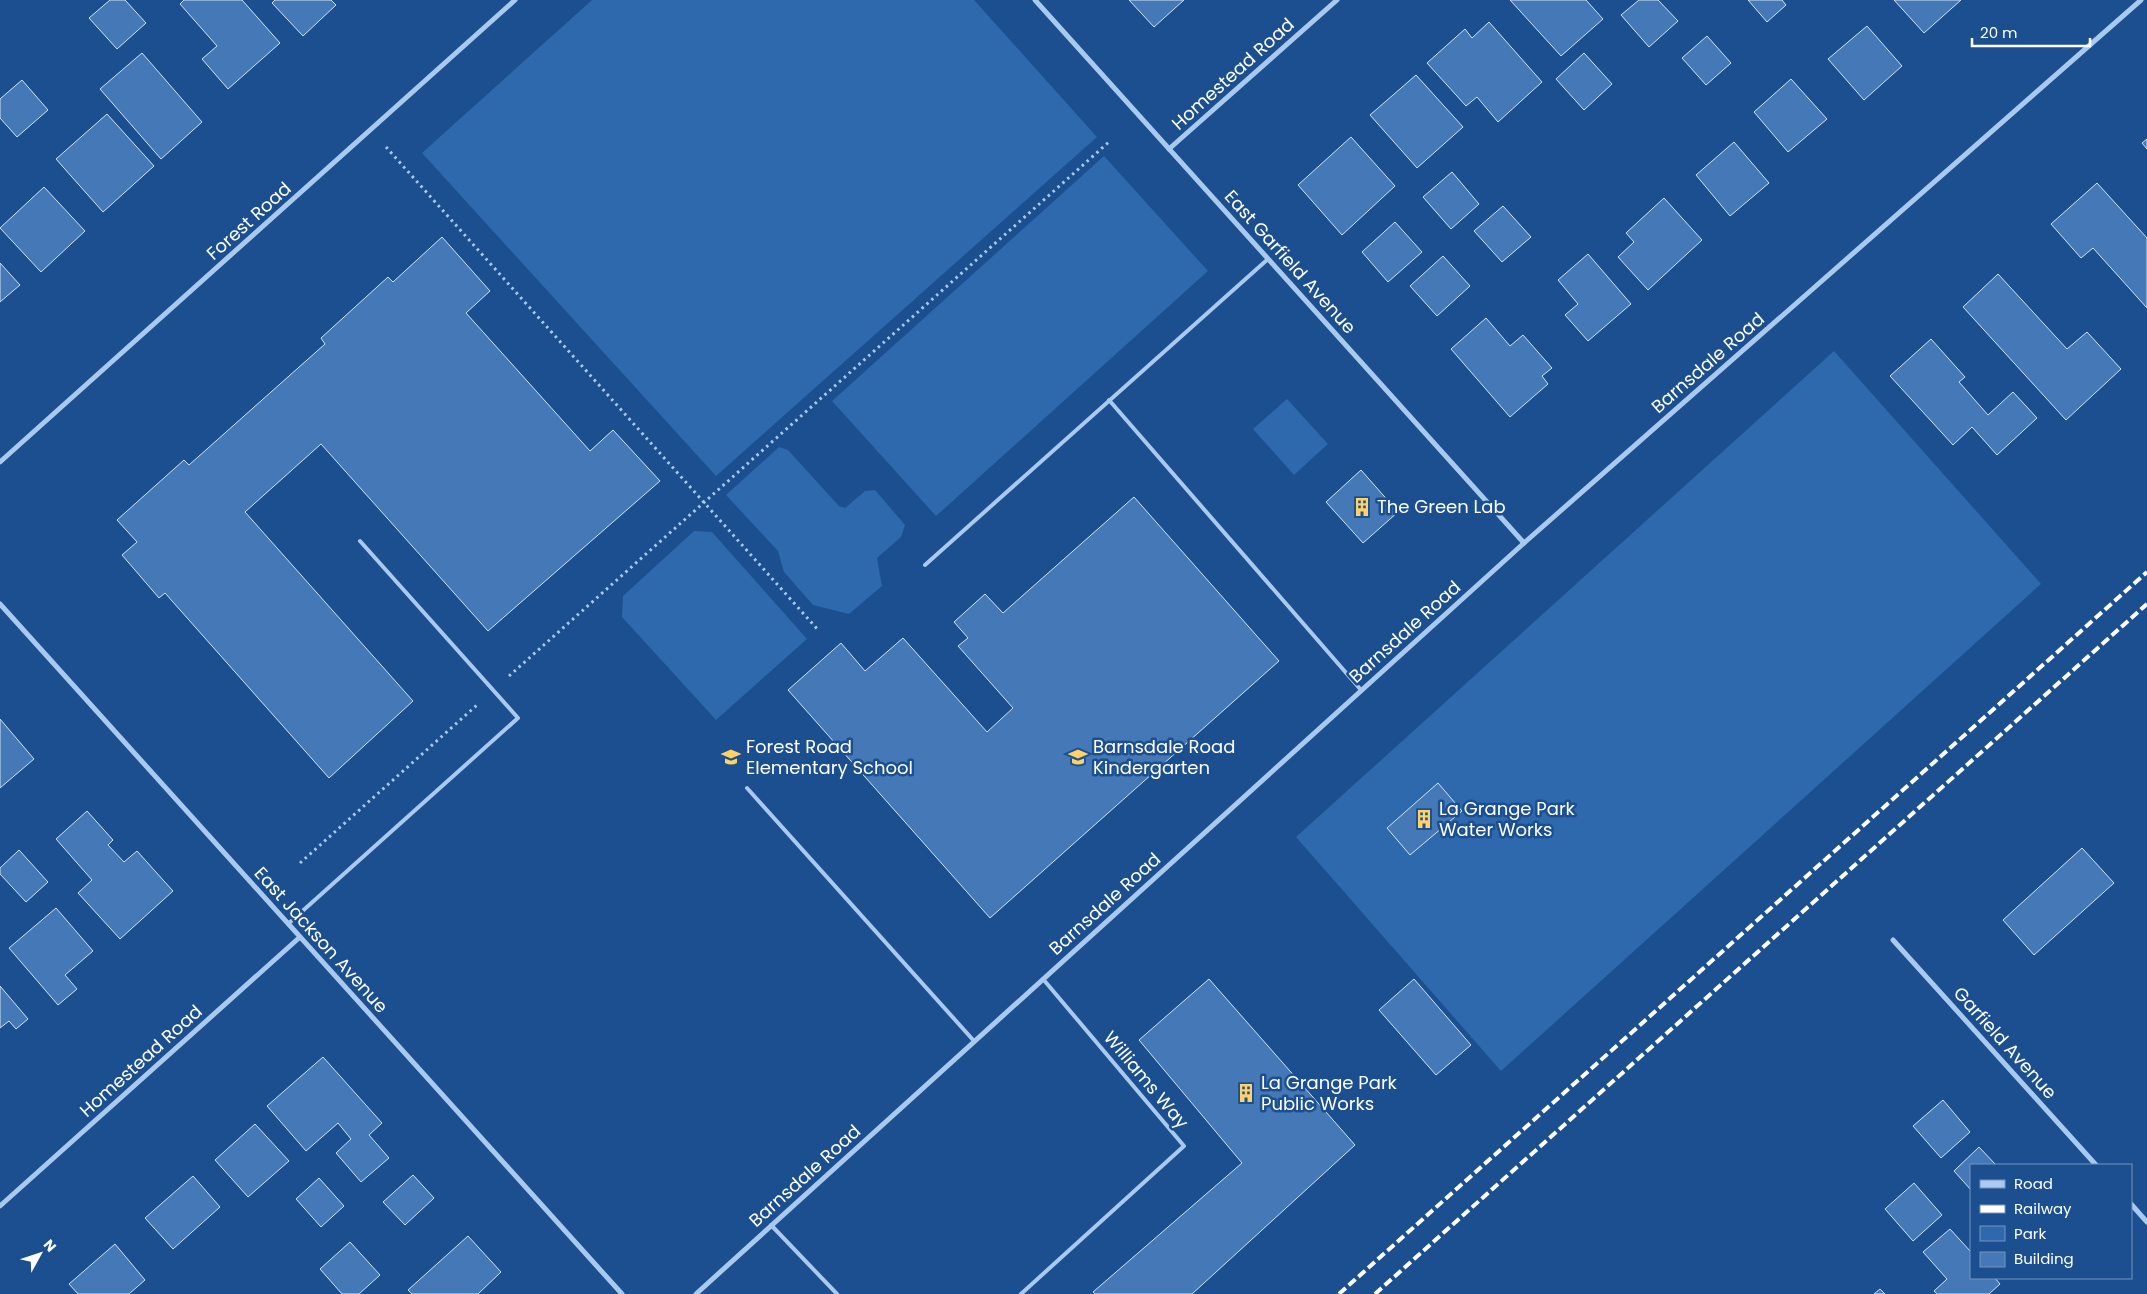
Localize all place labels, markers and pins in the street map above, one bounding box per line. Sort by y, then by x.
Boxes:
place label: The Green Lab [1377,494,1506,519]
building icon: The Green Lab [1351,496,1373,518]
place label: Forest Road Elementary School [746,734,913,780]
place label: Barnsdale Road Kindergarten [1093,734,1235,780]
school or university icon: Forest Road Elementary School [720,746,742,768]
school or university icon: Barnsdale Road Kindergarten [1067,746,1089,768]
place label: La Grange Park Water Works [1439,796,1576,842]
building icon: La Grange Park Water Works [1413,808,1435,830]
place label: La Grange Park Public Works [1261,1070,1398,1116]
building icon: La Grange Park Public Works [1235,1082,1257,1104]

